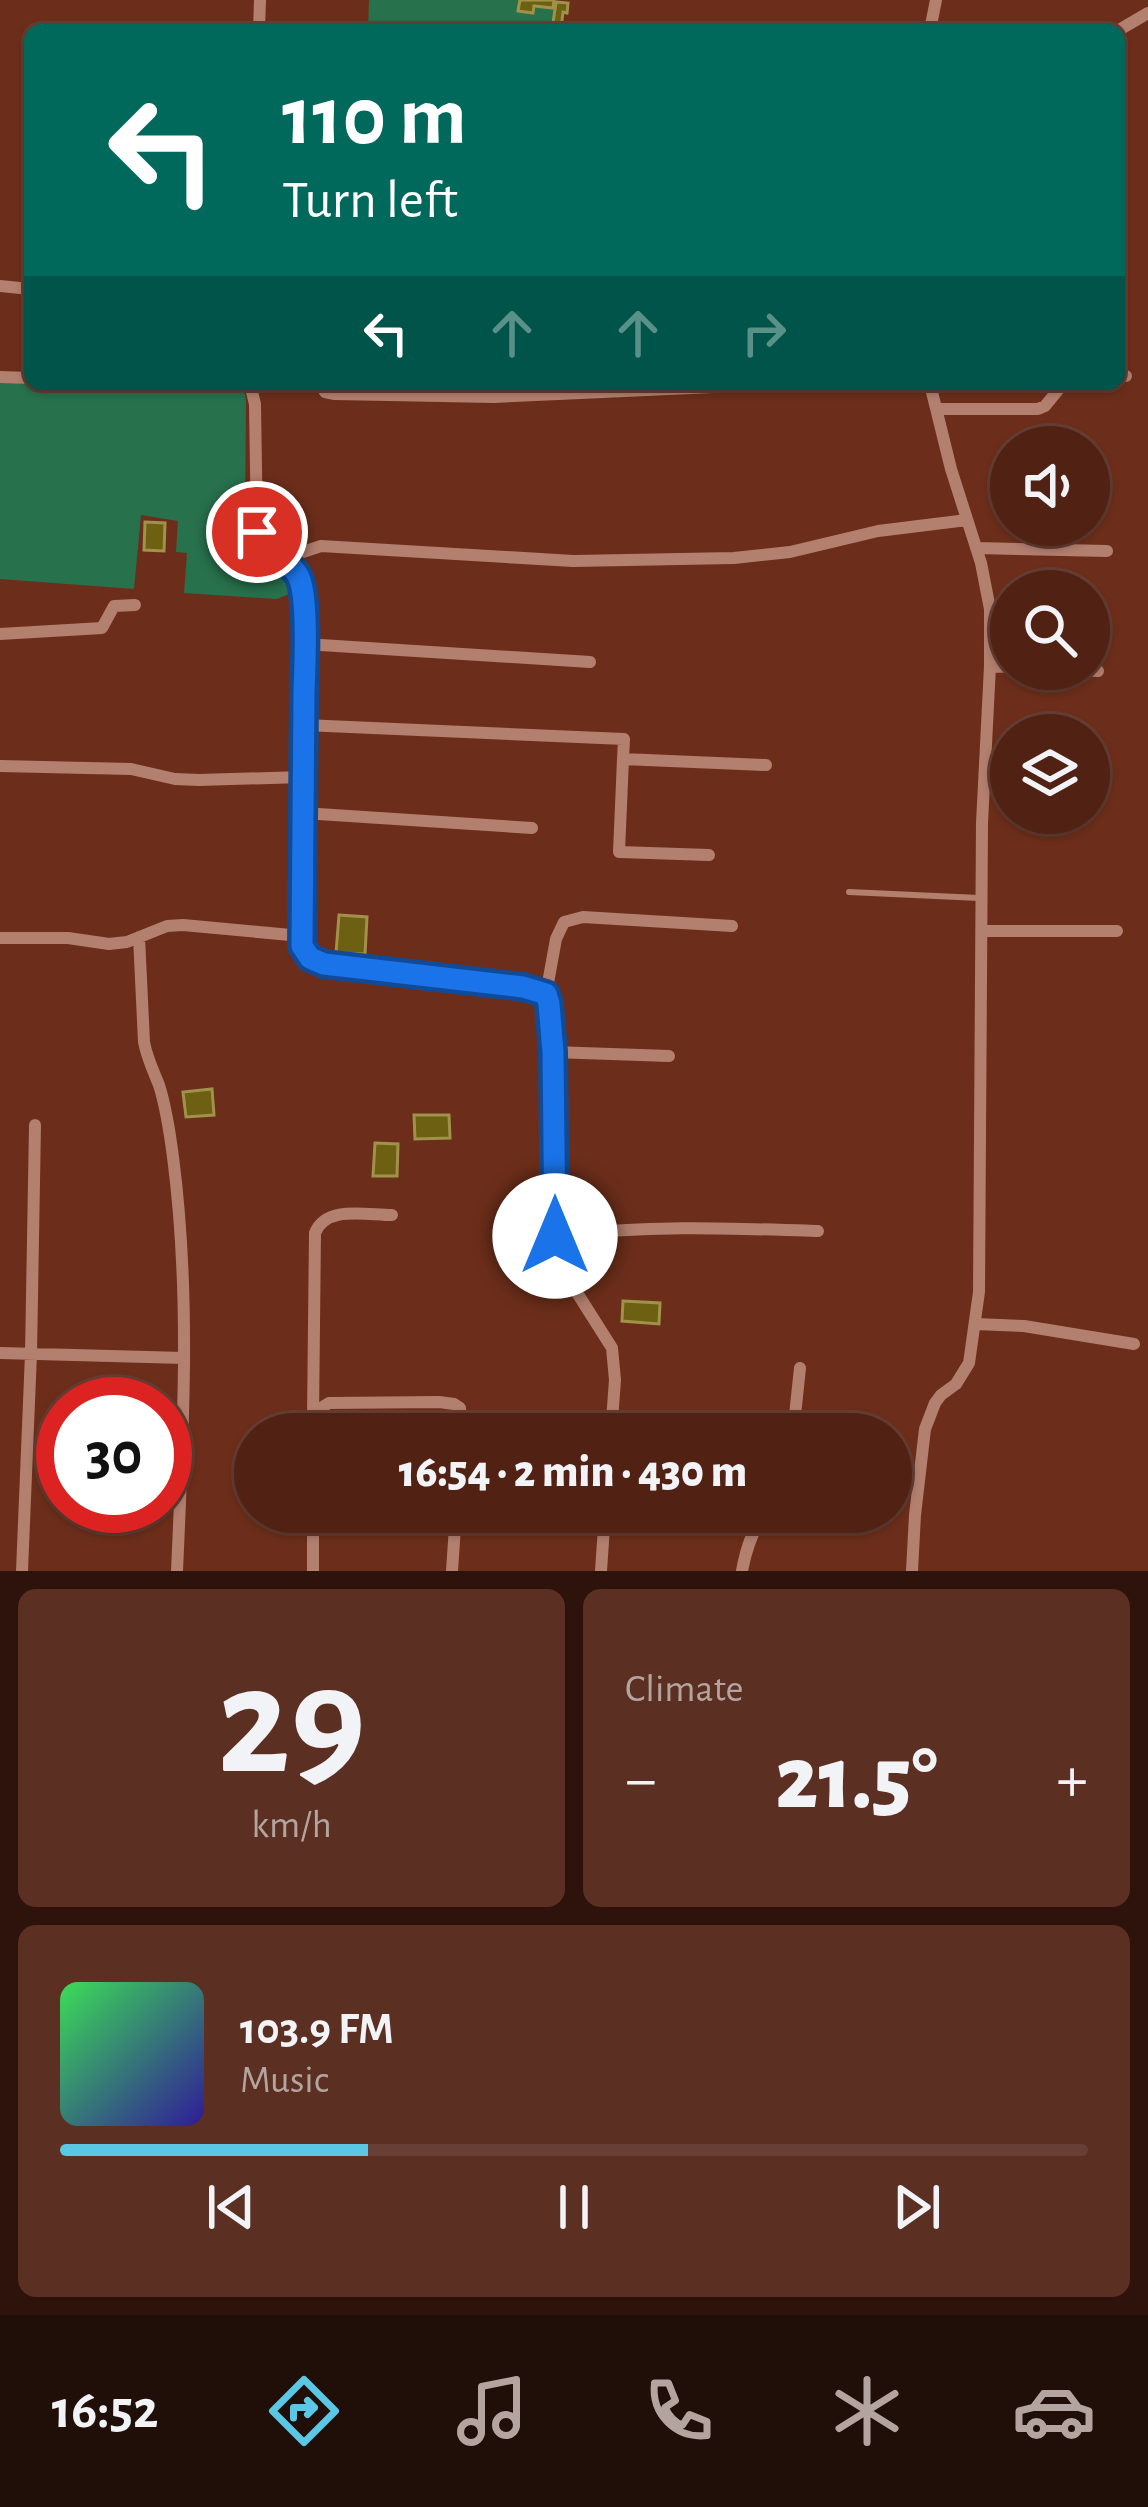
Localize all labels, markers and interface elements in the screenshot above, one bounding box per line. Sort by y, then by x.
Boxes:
icon: left [84,72,240,228]
text: 110 m [282,76,467,160]
text: Turn left [282,174,458,228]
icon: left [353,300,419,366]
icon: ahead [479,300,545,366]
icon: ahead [605,300,671,366]
icon: right [731,300,797,366]
map controls [990,426,1110,834]
button: sound [990,426,1110,546]
pin [206,481,308,583]
icon: arrive [224,499,290,565]
button: search [990,570,1110,690]
button: layers [990,714,1110,834]
position arrow [492,1173,618,1299]
speed limit sign: 30 [36,1377,192,1533]
text: 16:54 · 2 min · 430 m [399,1450,747,1495]
text: 29 [217,1646,366,1802]
text: Climate [625,1670,743,1709]
text: 21.5° [775,1735,938,1825]
text: − [625,1747,657,1813]
text: + [1056,1747,1088,1813]
text: km/h [251,1806,332,1845]
text: 103.9 FM [240,2007,394,2052]
text: Music [240,2061,329,2100]
icon: previous [198,2174,264,2240]
icon: pause [541,2174,607,2240]
icon: next [884,2174,950,2240]
icon: directions [262,2369,346,2453]
icon: music [450,2369,534,2453]
icon: phone [637,2369,721,2453]
icon: climate [825,2369,909,2453]
icon: car [1012,2369,1096,2453]
text: 16:52 [52,2384,158,2438]

